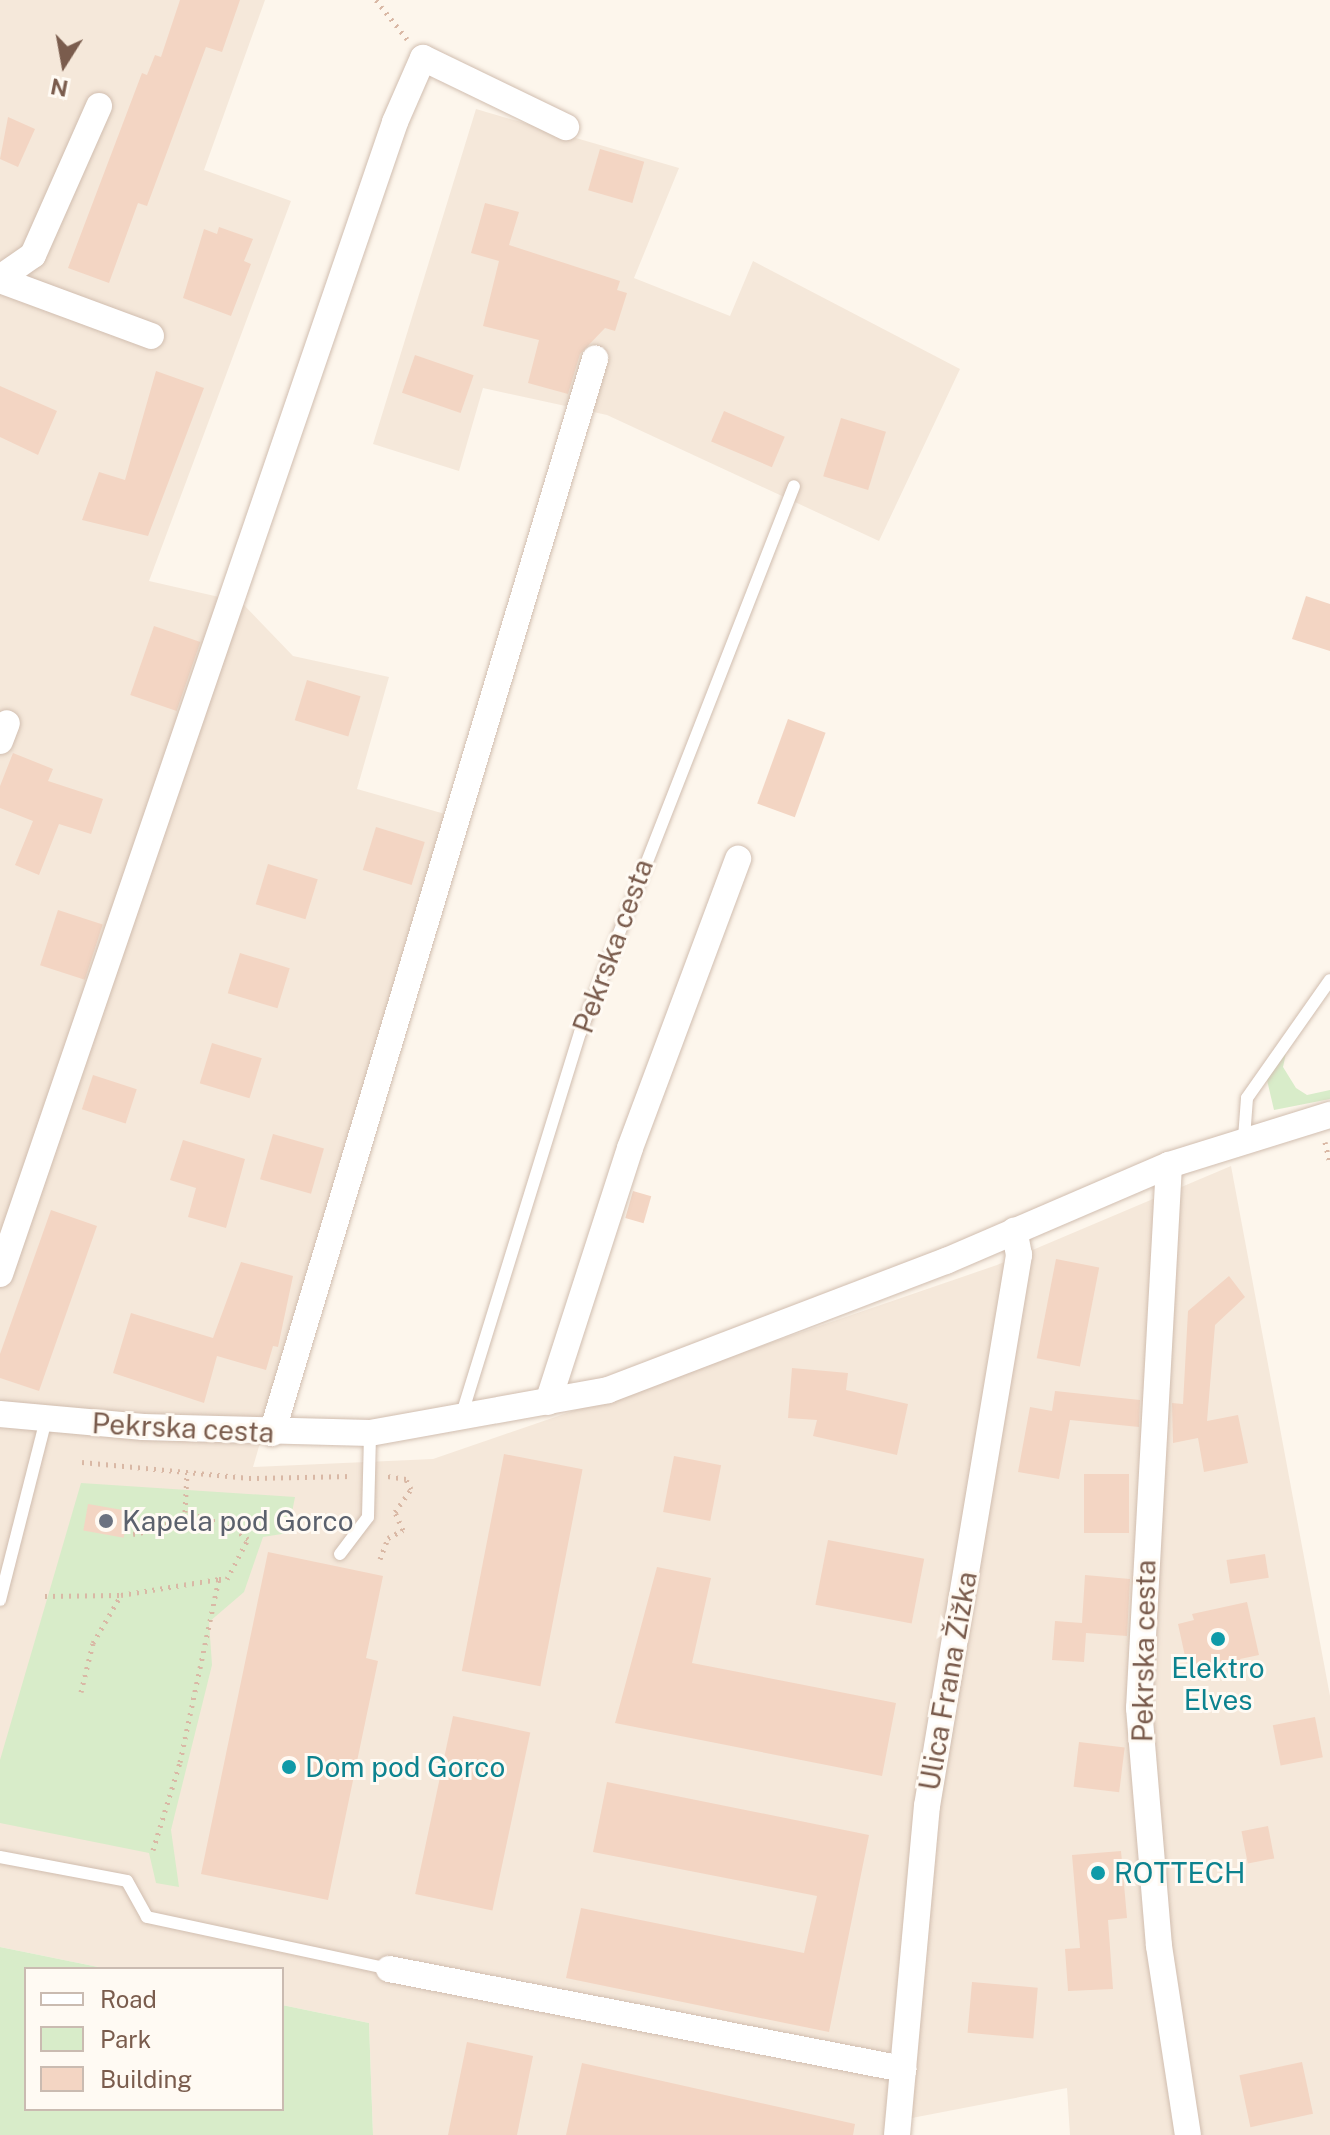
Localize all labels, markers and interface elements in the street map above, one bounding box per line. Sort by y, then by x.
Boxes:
north arrow [24,24,104,104]
text: N [48,73,70,102]
street label: Pekrska cesta [566,854,660,1038]
street label: Pekrska cesta [91,1406,275,1450]
place label: Kapela pod Gorco [122,1504,354,1538]
marker: Kapela pod Gorco [97,1512,115,1530]
street label: Pekrska cesta [1126,1559,1162,1743]
street label: Ulica Frana Žižka [912,1569,984,1793]
marker: Elektro Elves [1209,1630,1227,1648]
place label: Elektro Elves [1171,1651,1265,1717]
place label: Dom pod Gorco [305,1750,505,1784]
marker: Dom pod Gorco [280,1758,298,1776]
place label: ROTTECH [1114,1856,1246,1890]
marker: ROTTECH [1089,1864,1107,1882]
legend [24,1967,284,2111]
text: Road [100,1985,157,2013]
text: Park [100,2025,151,2053]
text: Building [100,2065,192,2093]

